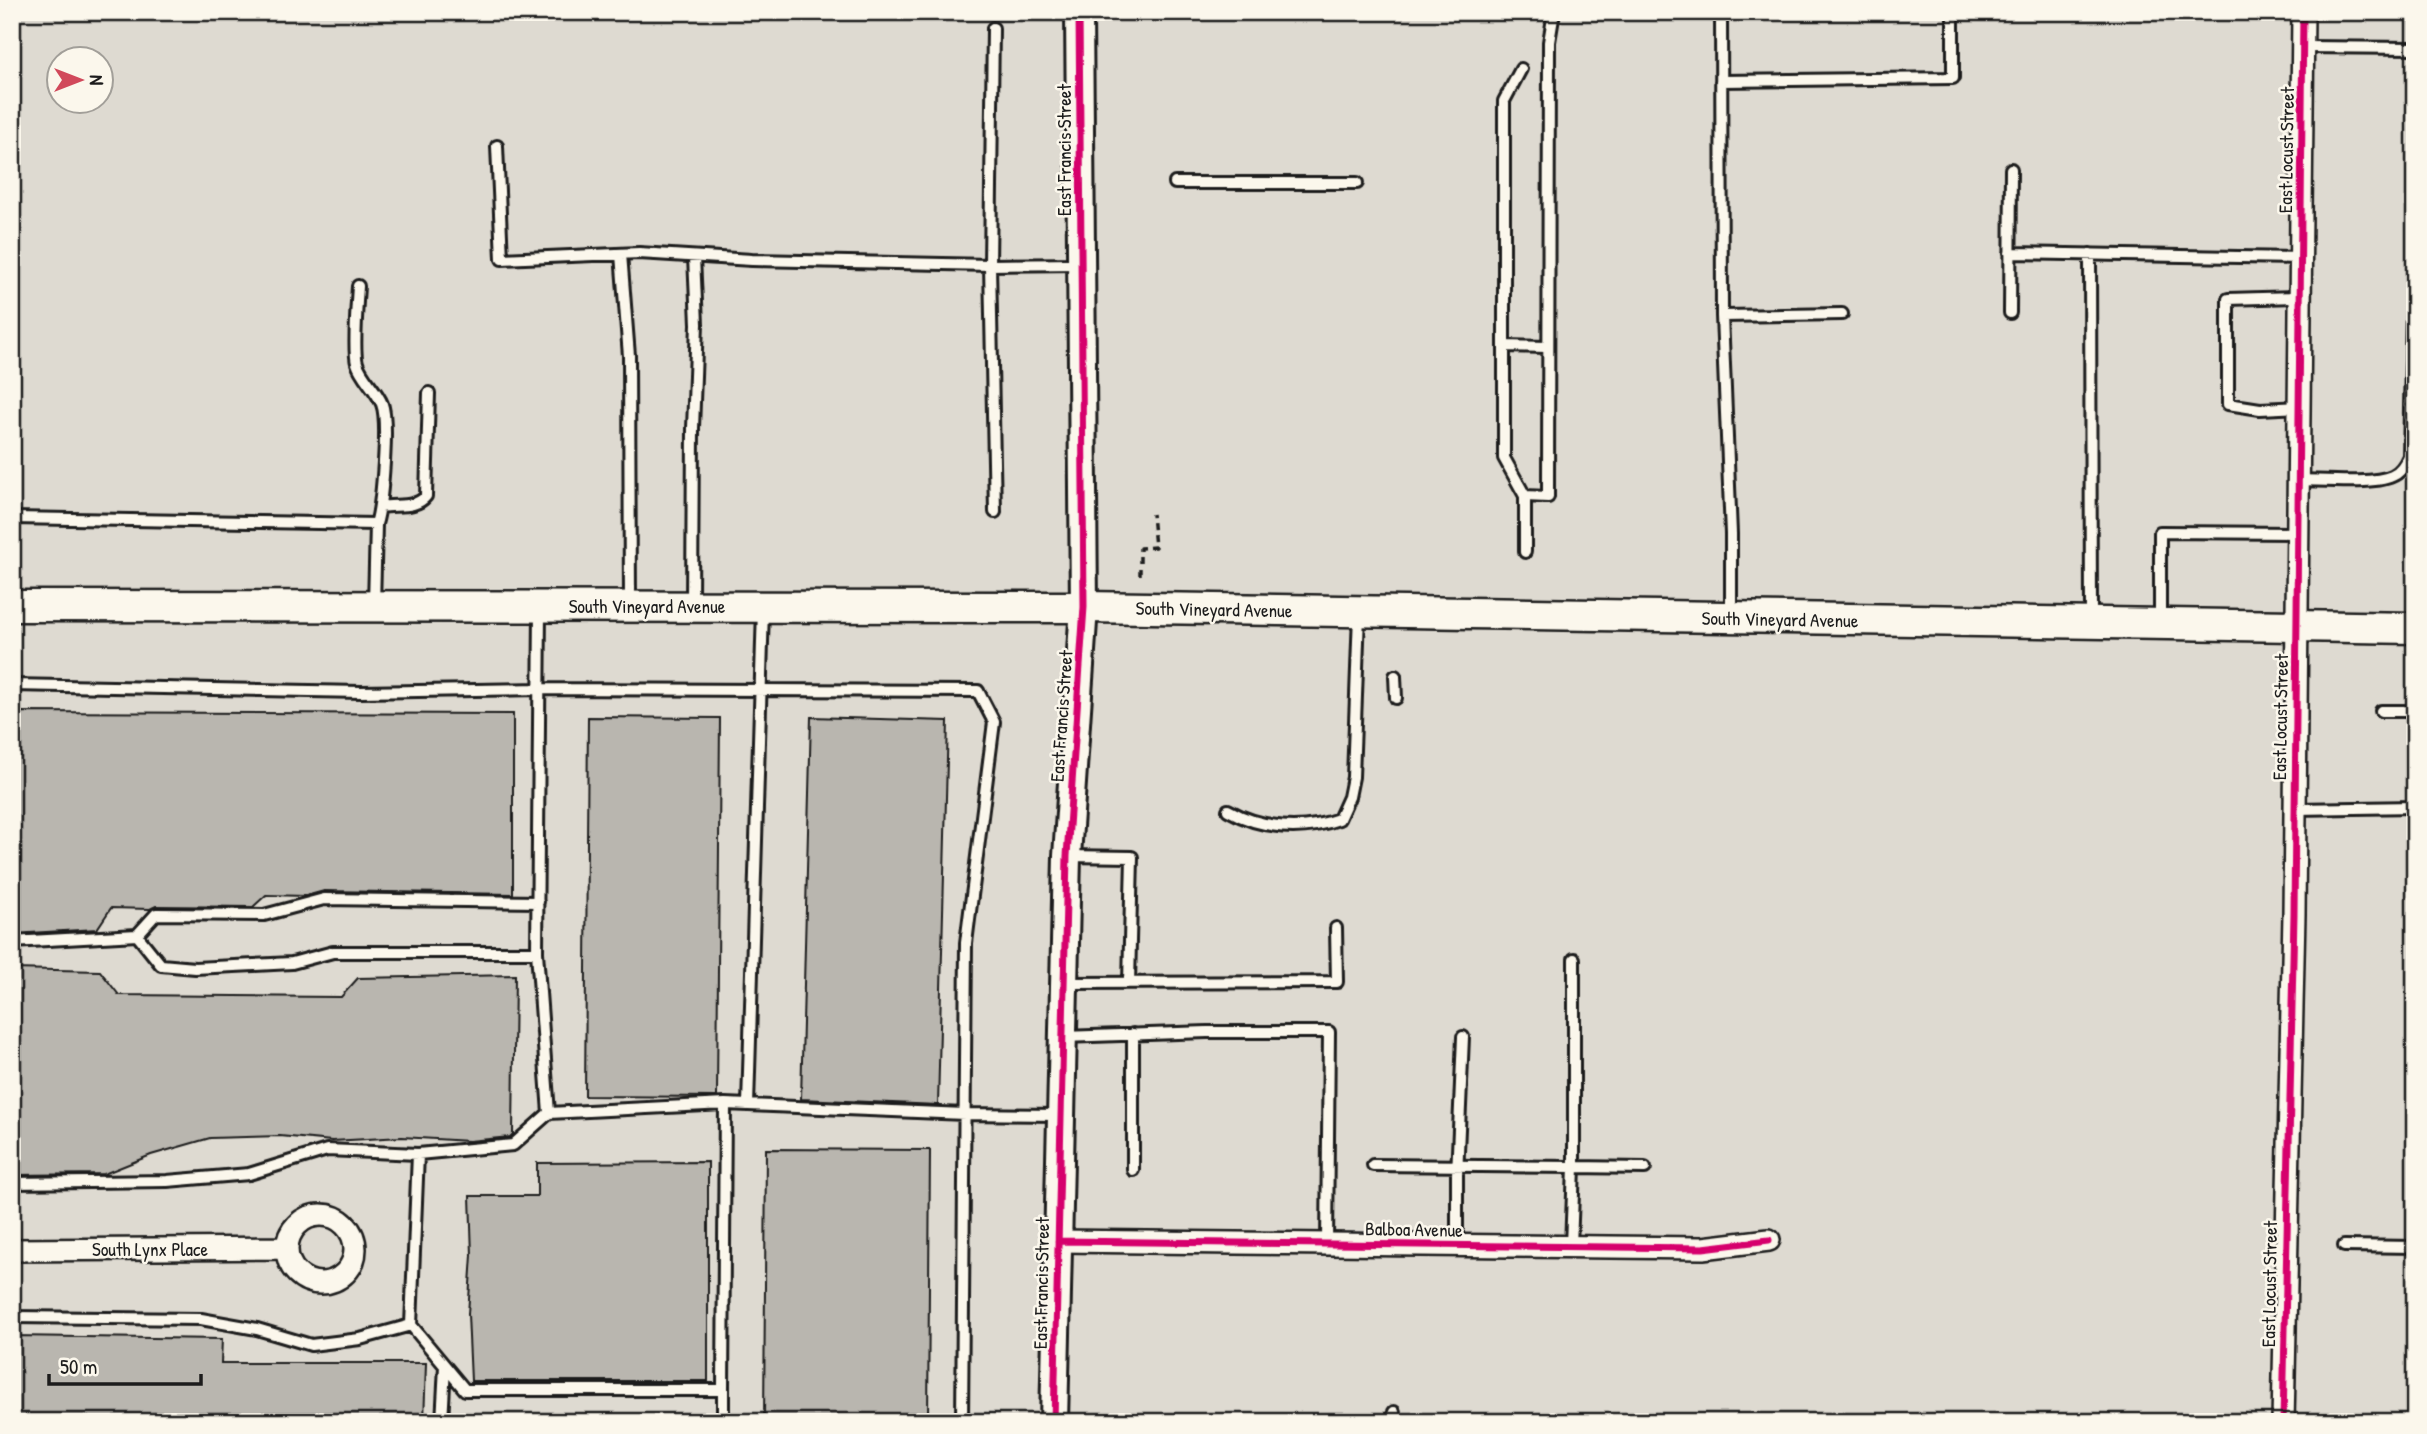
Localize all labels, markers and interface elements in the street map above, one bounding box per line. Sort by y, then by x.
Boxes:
north arrow [46,46,116,116]
text: N [84,75,110,85]
street label: East Francis Street [1051,83,1077,216]
street label: East Locust Street [2272,86,2300,213]
street label: South Vineyard Avenue [569,593,726,619]
street label: South Vineyard Avenue [1135,595,1293,623]
street label: South Vineyard Avenue [1701,605,1859,633]
street label: East Francis Street [1043,649,1079,783]
street label: East Locust Street [2266,653,2294,780]
street label: Balboa Avenue [1365,1215,1463,1243]
street label: East Francis Street [1027,1216,1055,1349]
street label: East Locust Street [2255,1220,2283,1347]
street label: South Lynx Place [92,1236,208,1262]
scale bar [49,1343,201,1387]
text: 50 m [60,1352,97,1381]

